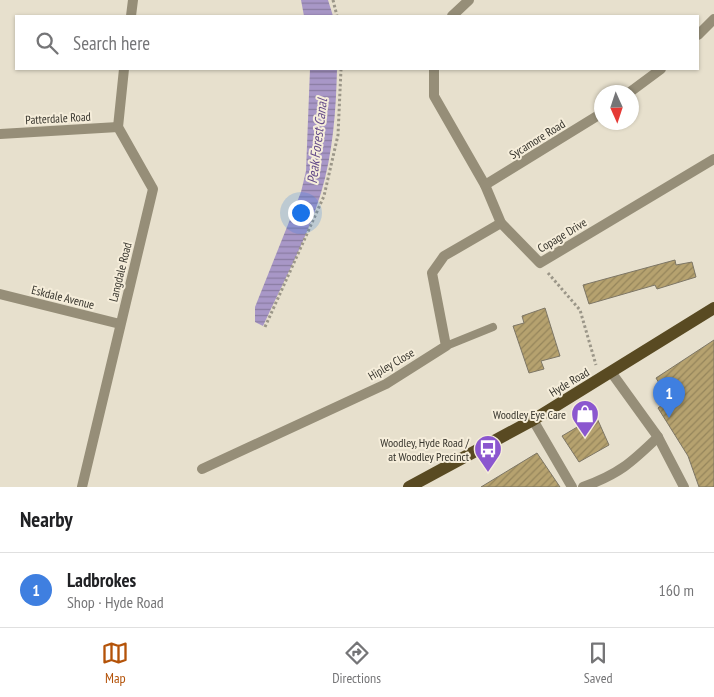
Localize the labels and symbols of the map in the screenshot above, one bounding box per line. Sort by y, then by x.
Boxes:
north arrow [594,85,639,130]
water label: Peak Forest Canal [303,96,331,184]
street label: Patterdale Road [25,109,91,127]
street label: Sycamore Road [506,116,568,162]
your location [288,200,314,226]
street label: Copage Drive [535,214,589,256]
street label: Langdale Road [105,241,135,303]
street label: Eskdale Avenue [30,282,96,312]
street label: Hipley Close [365,345,417,383]
street label: Hyde Road [546,364,592,400]
pin: 1 [653,377,685,418]
shop icon: Woodley Eye Care [570,399,600,438]
place label: Woodley Eye Care [493,407,566,422]
bus stop icon: Woodley, Hyde Road / at Woodley Precinct [473,434,503,473]
place label: Woodley, Hyde Road / at Woodley Precinct [380,435,470,464]

